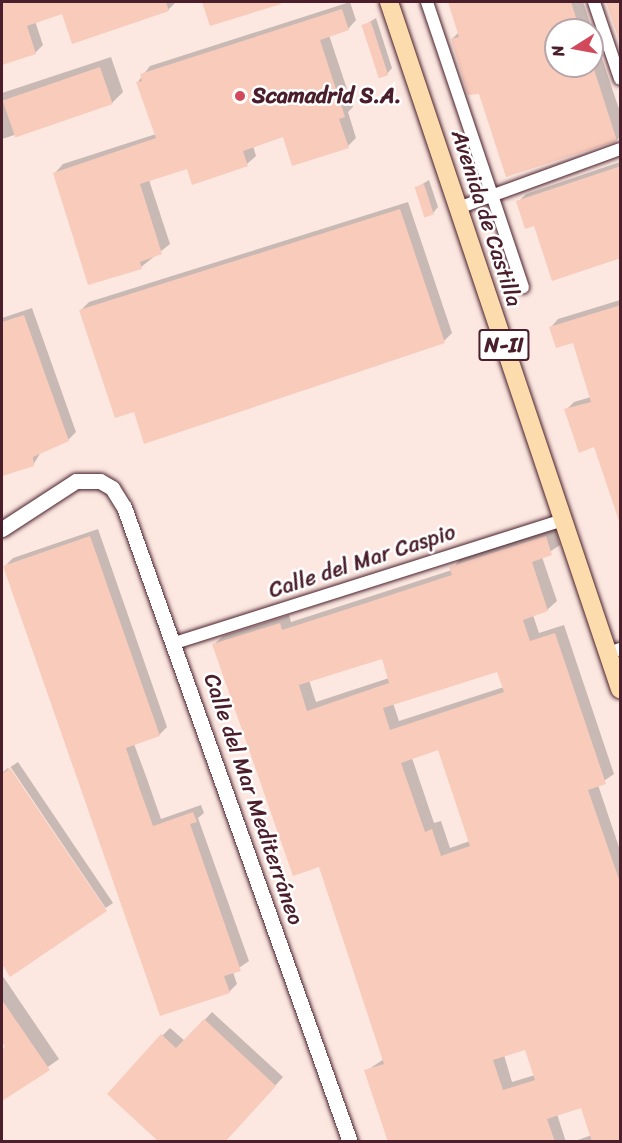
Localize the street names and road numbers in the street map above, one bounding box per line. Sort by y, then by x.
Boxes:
street label: Avenida de Castilla [446,126,528,310]
road number: N-II [477,327,531,363]
street label: Calle del Mar Caspio [265,518,459,604]
street label: Calle del Mar Mediterráneo [199,670,309,928]

